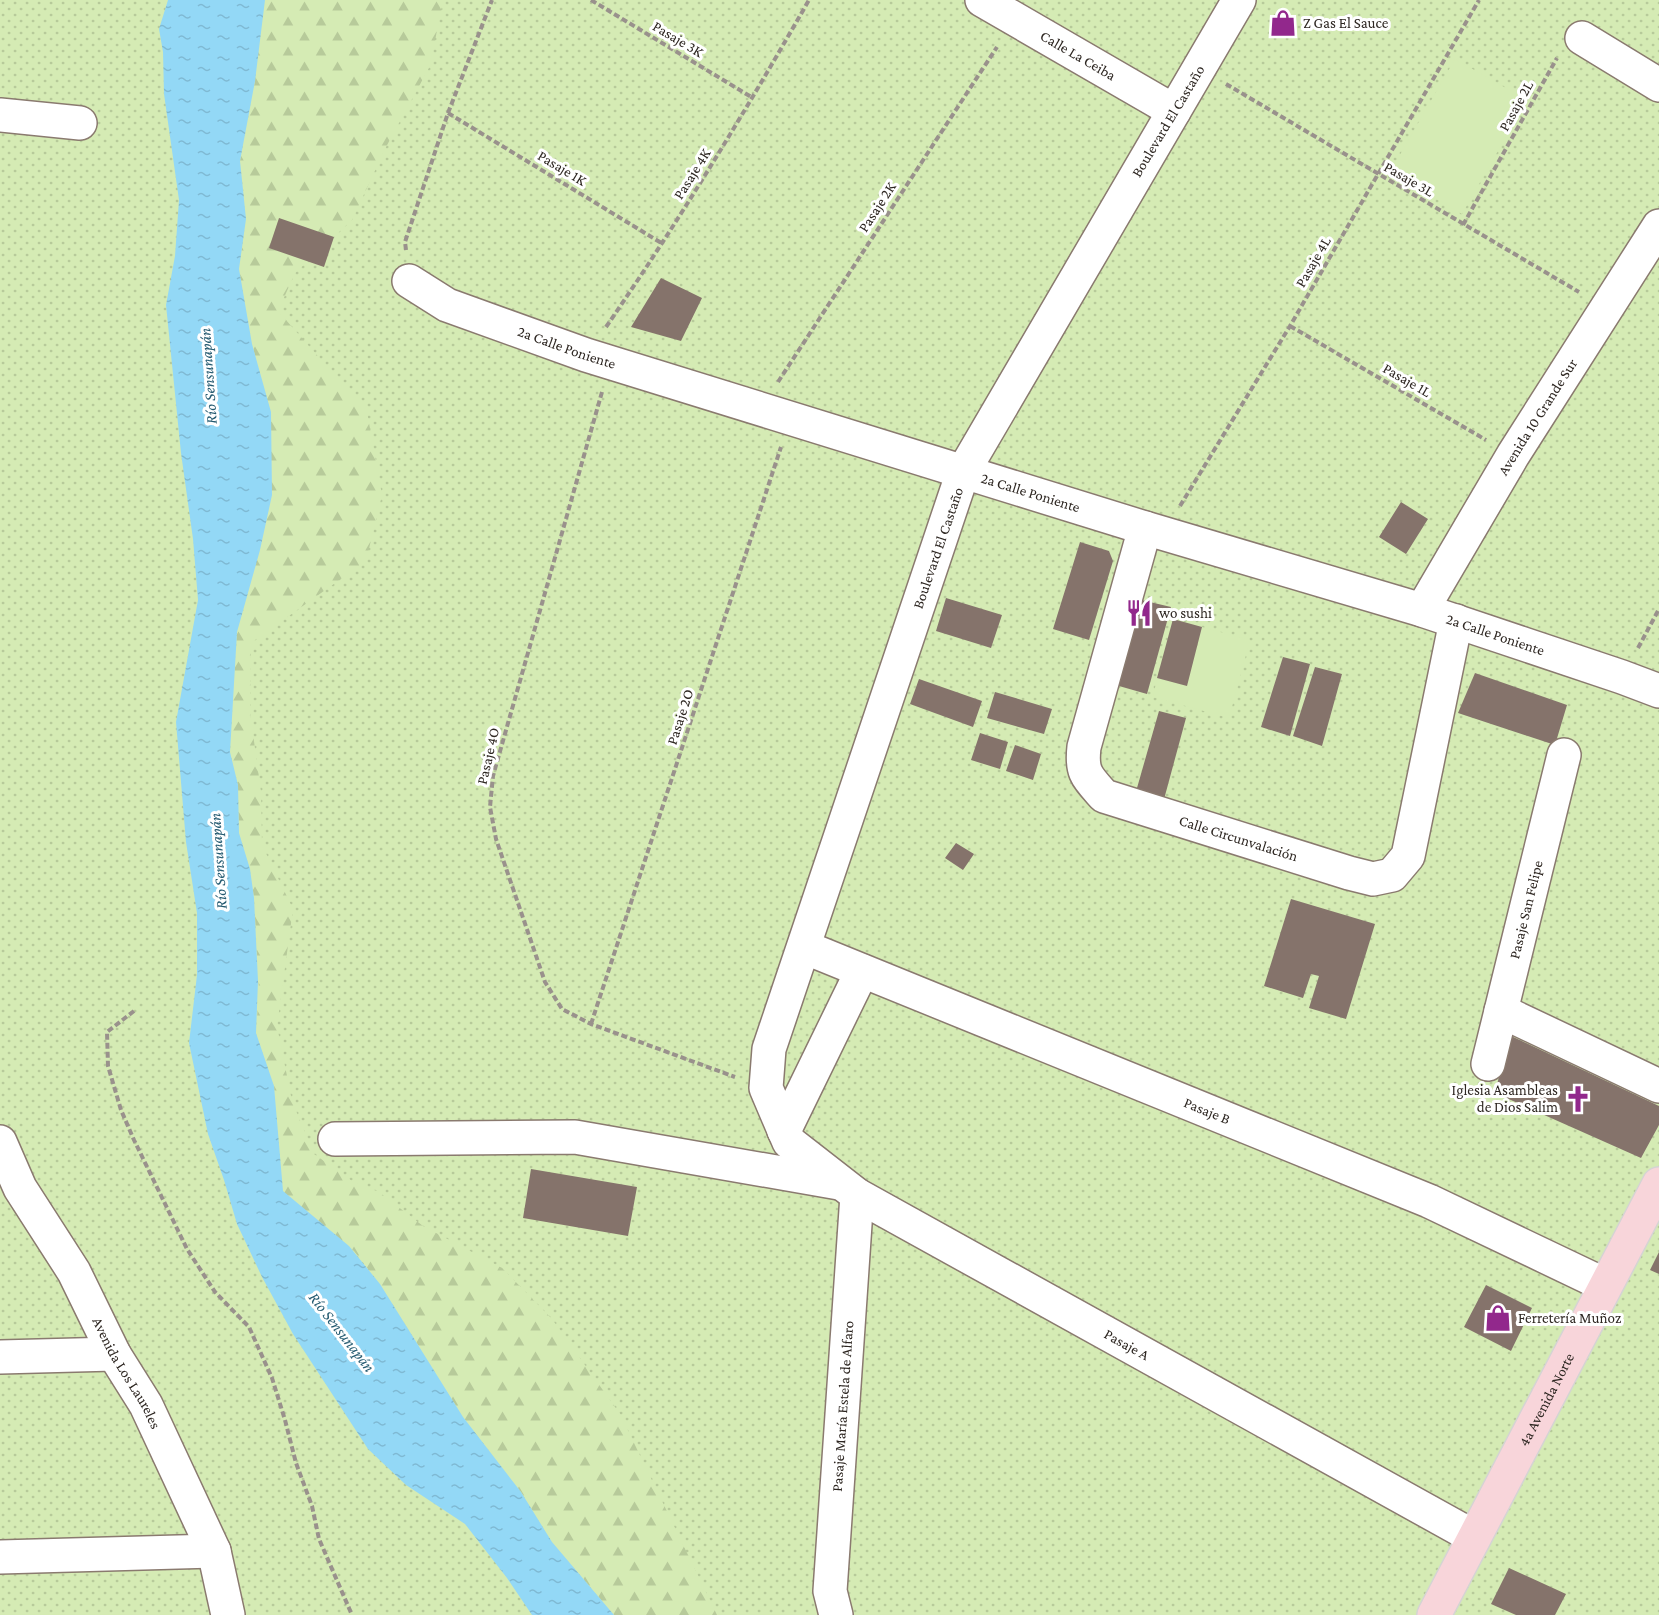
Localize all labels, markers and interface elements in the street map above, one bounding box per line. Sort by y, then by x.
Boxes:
shop icon: Z Gas El Sauce [1268,8,1298,38]
place label: Z Gas El Sauce [1303,15,1389,31]
street label: Pasaje 3K [649,18,706,61]
street label: Calle La Ceiba [1038,28,1119,84]
street label: Boulevard El Castaño [1128,62,1208,180]
street label: Pasaje 2L [1496,78,1537,134]
street label: Pasaje 4K [670,146,715,203]
street label: Pasaje 1K [534,147,589,190]
street label: Pasaje 3L [1381,158,1437,201]
street label: Pasaje 2K [855,179,900,235]
street label: Pasaje 4L [1292,234,1335,290]
street label: 2a Calle Poniente [515,323,618,372]
water label: Río Sensunapán [196,327,221,425]
street label: Avenida 10 Grande Sur [1495,355,1581,478]
street label: Pasaje 1L [1380,360,1434,401]
street label: 2a Calle Poniente [979,470,1082,516]
street label: Boulevard El Castaño [910,485,966,611]
restaurant icon: wo sushi [1124,598,1154,628]
place label: wo sushi [1159,605,1212,621]
street label: 2a Calle Poniente [1444,611,1547,659]
street label: Pasaje 2O [664,687,697,747]
street label: Pasaje 4O [474,726,503,786]
water label: Río Sensunapán [206,812,231,910]
street label: Calle Circunvalación [1177,812,1300,864]
street label: Pasaje San Felipe [1506,858,1546,961]
place label: Iglesia Asambleas de Dios Salim [1452,1082,1558,1115]
church icon: Iglesia Asambleas de Dios Salim [1563,1084,1593,1114]
street label: Pasaje B [1182,1094,1232,1127]
water label: Río Sensunapán [305,1289,378,1376]
shop icon: Ferretería Muñoz [1483,1303,1513,1333]
place label: Ferretería Muñoz [1518,1310,1621,1326]
street label: Avenida Los Laureles [89,1315,164,1431]
street label: Pasaje María Estela de Alfaro [829,1320,856,1492]
street label: Pasaje A [1102,1326,1152,1364]
street label: 4a Avenida Norte [1516,1350,1578,1449]

